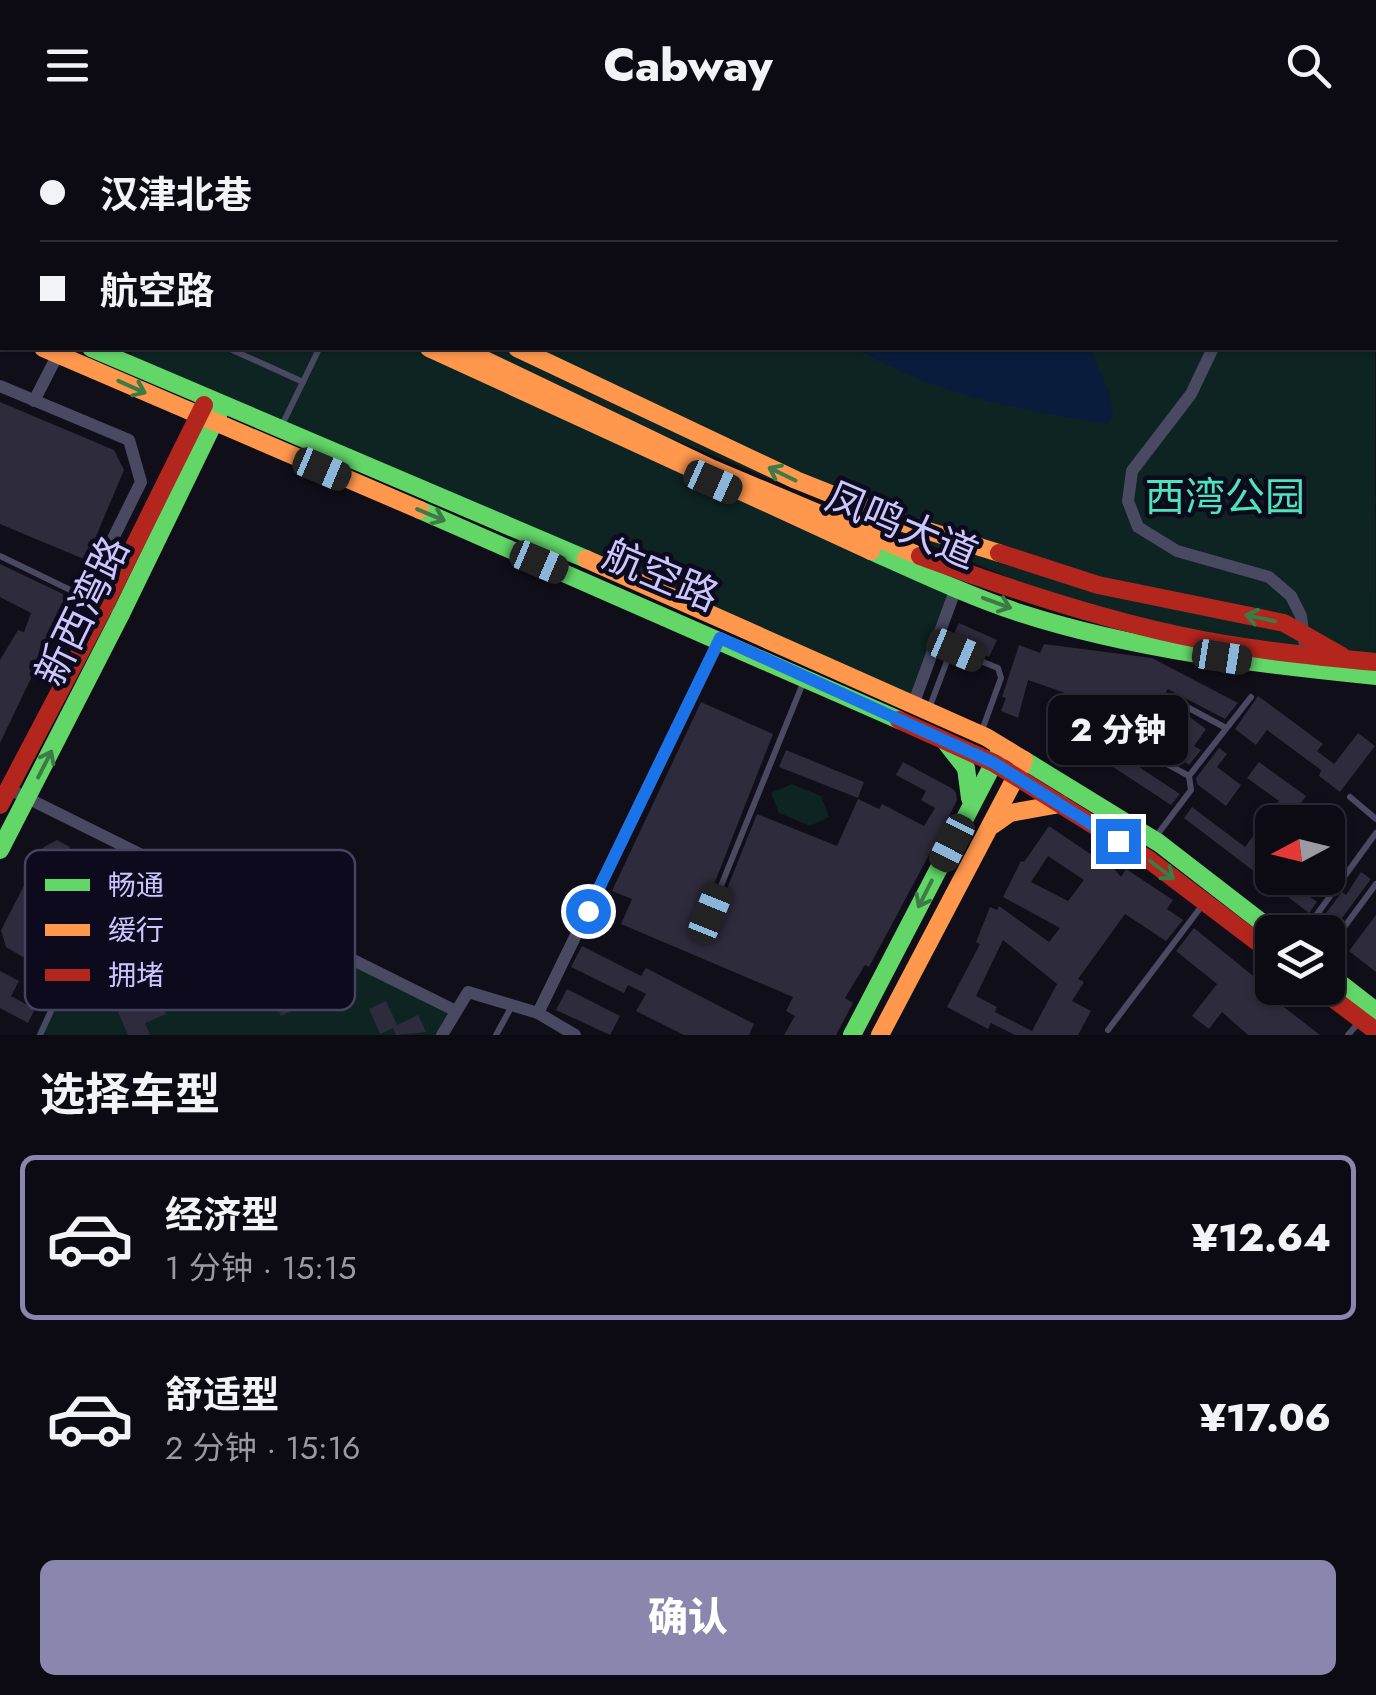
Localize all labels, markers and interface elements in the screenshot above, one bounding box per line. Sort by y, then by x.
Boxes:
text: Cabway [603,33,773,98]
icon: menu [40,38,95,93]
icon: search [1281,38,1336,93]
text: 汉津北巷 [100,167,252,222]
text: 航空路 [100,263,214,318]
one-way arrow [116,379,147,397]
car [289,443,355,495]
car [679,456,747,508]
one-way arrow [768,463,798,482]
street label: 凤鸣大道 [817,467,987,583]
park label: 西湾公园 [1145,468,1305,526]
one-way arrow [415,507,445,525]
street label: 航空路 [594,525,728,625]
street label: 新西湾路 [21,526,143,696]
car [506,536,572,588]
one-way arrow [980,595,1011,613]
one-way arrow [1244,608,1276,627]
car [923,624,989,676]
car [1190,637,1254,677]
callout: 2 分钟 [1048,696,1188,766]
text: 2 分钟 [1070,707,1166,753]
one-way arrow [37,749,56,779]
north arrow [1255,805,1345,895]
map controls [1255,805,1345,1005]
car [925,809,979,877]
route end [1096,819,1141,864]
legend [25,850,355,1010]
one-way arrow [1148,860,1175,881]
text: 畅通 [108,865,164,906]
one-way arrow [915,879,934,909]
car [685,880,735,946]
route start [566,889,611,934]
text: 缓行 [108,910,164,951]
button: layers [1255,915,1345,1005]
text: 拥堵 [108,955,164,996]
text: 选择车型 [40,1062,220,1127]
text: 经济型 [165,1187,279,1242]
icon: car [45,1193,135,1283]
text: ¥12.64 [1192,1210,1331,1265]
text: 1 分钟 · 15:15 [165,1245,356,1291]
text: 舒适型 [165,1367,279,1422]
icon: car [45,1373,135,1463]
text: ¥17.06 [1200,1390,1331,1445]
text: 2 分钟 · 15:16 [165,1425,361,1471]
button: 确认 [40,1560,1336,1675]

